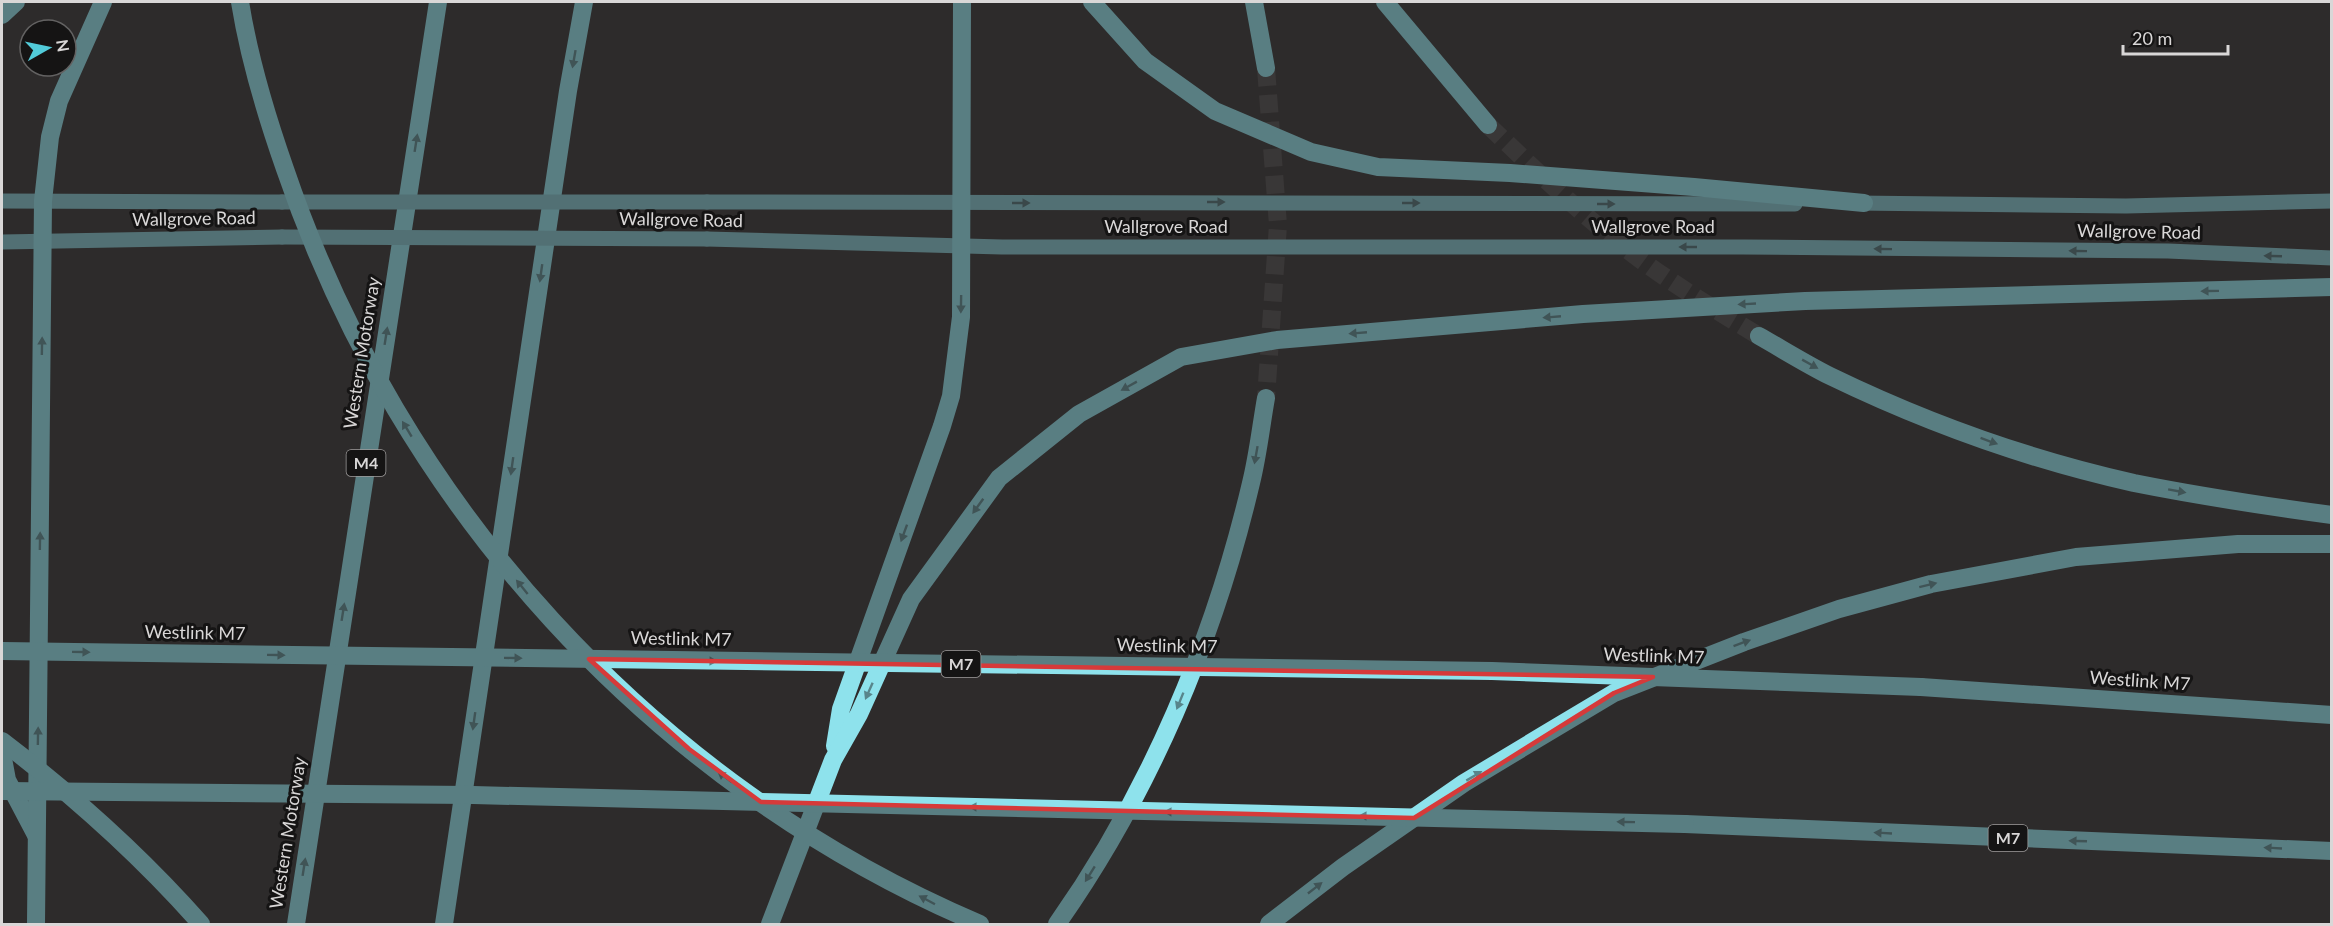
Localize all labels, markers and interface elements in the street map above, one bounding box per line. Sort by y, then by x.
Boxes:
north arrow [18,18,78,78]
scale bar [2123,18,2228,56]
text: 20 m [2132,27,2172,49]
text: N [53,38,74,53]
one-way arrow [569,50,578,69]
one-way arrow [411,134,420,153]
one-way arrow [1206,197,1225,207]
one-way arrow [1011,198,1030,208]
one-way arrow [1401,198,1420,208]
one-way arrow [1596,199,1615,209]
street label: Wallgrove Road [132,206,256,230]
street label: Wallgrove Road [619,207,743,231]
street label: Wallgrove Road [1104,215,1228,237]
street label: Wallgrove Road [1591,215,1715,237]
street label: Wallgrove Road [2077,219,2201,243]
one-way arrow [1679,242,1698,252]
one-way arrow [1874,244,1893,253]
one-way arrow [2069,246,2088,255]
one-way arrow [2264,251,2283,260]
one-way arrow [536,263,545,282]
street label: Western Motorway [338,275,384,430]
one-way arrow [2201,287,2220,296]
one-way arrow [956,295,966,314]
one-way arrow [1737,300,1756,309]
one-way arrow [1543,312,1562,321]
one-way arrow [381,326,390,345]
one-way arrow [1348,328,1367,338]
one-way arrow [37,337,47,356]
one-way arrow [1802,359,1818,370]
one-way arrow [1121,381,1138,391]
one-way arrow [402,420,412,437]
one-way arrow [1980,436,1998,446]
one-way arrow [1251,446,1260,465]
road number: M4 [346,450,386,476]
one-way arrow [508,456,517,475]
one-way arrow [2168,486,2187,495]
one-way arrow [973,499,985,514]
one-way arrow [899,524,909,542]
one-way arrow [35,532,45,551]
one-way arrow [516,579,528,594]
one-way arrow [1919,580,1937,590]
one-way arrow [339,602,348,621]
street label: Westlink M7 [144,620,246,644]
street label: Westlink M7 [630,626,732,650]
street label: Westlink M7 [1116,633,1218,657]
one-way arrow [1733,637,1751,647]
street label: Westlink M7 [1603,642,1705,668]
one-way arrow [71,647,90,657]
one-way arrow [266,650,285,660]
road number: M7 [942,651,980,677]
one-way arrow [503,653,522,663]
one-way arrow [698,656,717,665]
street label: Westlink M7 [2089,666,2191,694]
one-way arrow [865,683,874,700]
one-way arrow [1175,693,1185,711]
one-way arrow [470,711,479,730]
one-way arrow [33,727,43,746]
street label: Western Motorway [264,755,310,910]
one-way arrow [717,770,733,783]
one-way arrow [1466,771,1482,782]
one-way arrow [969,803,988,812]
one-way arrow [1164,807,1183,817]
one-way arrow [1359,812,1378,821]
one-way arrow [1617,818,1636,827]
road number: M7 [1988,825,2028,851]
one-way arrow [1874,828,1893,837]
one-way arrow [2069,836,2088,845]
one-way arrow [2264,844,2283,853]
one-way arrow [300,857,309,876]
one-way arrow [1084,866,1095,882]
one-way arrow [1307,882,1323,895]
one-way arrow [918,895,935,905]

